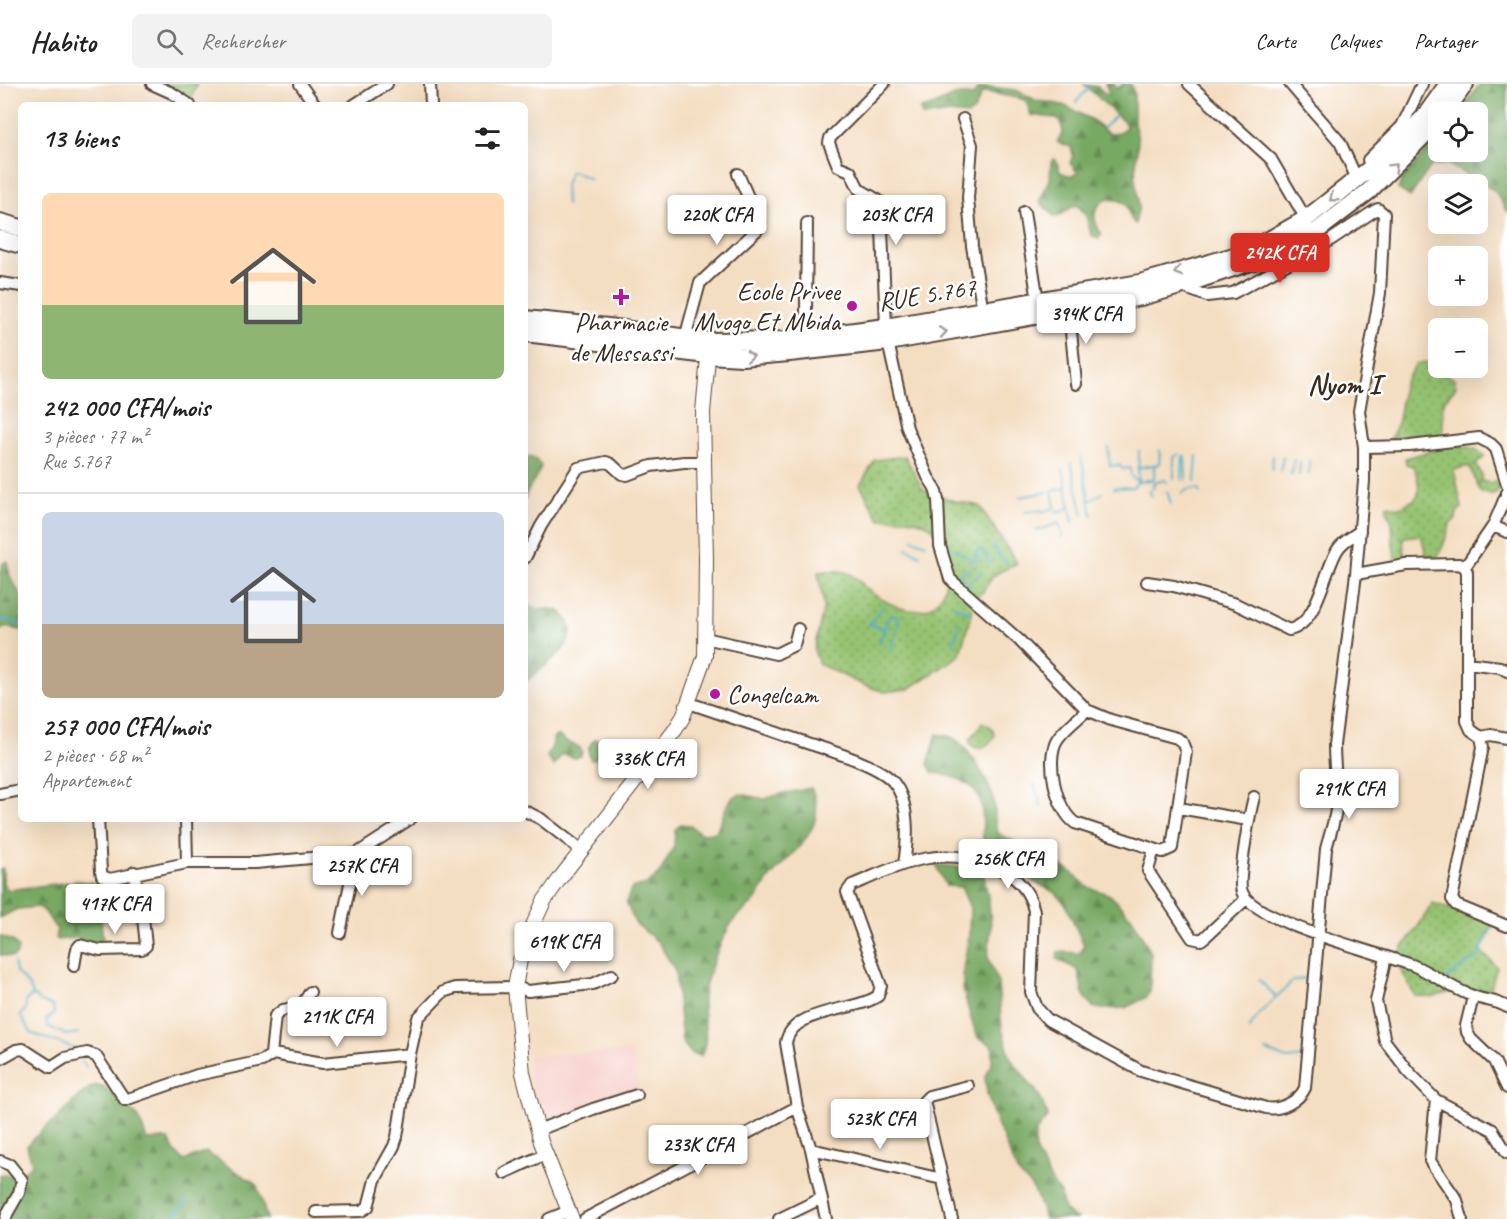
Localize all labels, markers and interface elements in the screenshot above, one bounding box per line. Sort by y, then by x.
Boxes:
search box [132,14,552,68]
text: Habito [30,24,96,59]
icon: search [153,25,186,58]
text: Rechercher [201,27,285,55]
text: Carte [1255,28,1296,54]
text: Calques [1329,28,1381,54]
text: Partager [1414,28,1477,54]
map controls [1428,102,1488,378]
button: locate [1428,102,1488,162]
text: 13 biens [42,122,118,155]
icon: filters [471,122,504,155]
one-way arrow [1387,164,1398,175]
button: layers [1428,174,1488,234]
one-way arrow [1328,191,1339,202]
pin: 220K CFA [655,195,779,246]
pin: 203K CFA [834,195,958,246]
text: 220K CFA [682,202,752,227]
text: 203K CFA [861,202,931,227]
icon: home [219,232,327,340]
pin: 242K CFA [1218,233,1342,284]
text: 242K CFA [1245,240,1315,265]
button: + [1428,246,1488,306]
one-way arrow [1173,265,1184,277]
street label: RUE 5.767 [876,270,980,318]
place label: Ecole Privee Mvogo Et Mbida [694,275,842,338]
marker: Pharmacie de Messassi [614,290,628,304]
pin: 394K CFA [1024,294,1148,345]
marker: Ecole Privee Mvogo Et Mbida [845,299,859,313]
text: 394K CFA [1051,301,1121,326]
place label: Pharmacie de Messassi [569,306,676,369]
button: − [1428,318,1488,378]
one-way arrow [938,326,948,339]
one-way arrow [746,350,755,363]
district label: Nyom I [1308,367,1387,402]
text: 242 000 CFA/mois [42,391,210,424]
text: 3 pièces · 77 m² [42,424,148,449]
text: Rue 5.767 [42,449,111,474]
icon: home [219,551,327,659]
place label: Congelcam [727,678,820,711]
marker: Congelcam [708,687,722,701]
text: 257 000 CFA/mois [42,710,209,743]
pin: 336K CFA [586,739,710,790]
text: 2 pièces · 68 m² [42,743,148,768]
text: 336K CFA [612,746,684,771]
text: Appartement [42,768,131,793]
pin: 291K CFA [1287,769,1411,820]
text: 291K CFA [1314,776,1384,801]
pin: 256K CFA [946,839,1070,890]
pin: 257K CFA [300,846,424,897]
text: 256K CFA [972,846,1044,871]
text: 257K CFA [327,853,397,878]
pin: 417K CFA [53,884,177,935]
text: 417K CFA [80,891,150,916]
pin: 619K CFA [502,922,626,973]
text: 619K CFA [528,929,600,954]
pin: 211K CFA [275,997,399,1048]
text: 211K CFA [302,1004,372,1029]
pin: 523K CFA [818,1099,942,1150]
text: 523K CFA [845,1106,915,1131]
pin: 233K CFA [636,1125,760,1176]
text: 233K CFA [663,1132,733,1157]

